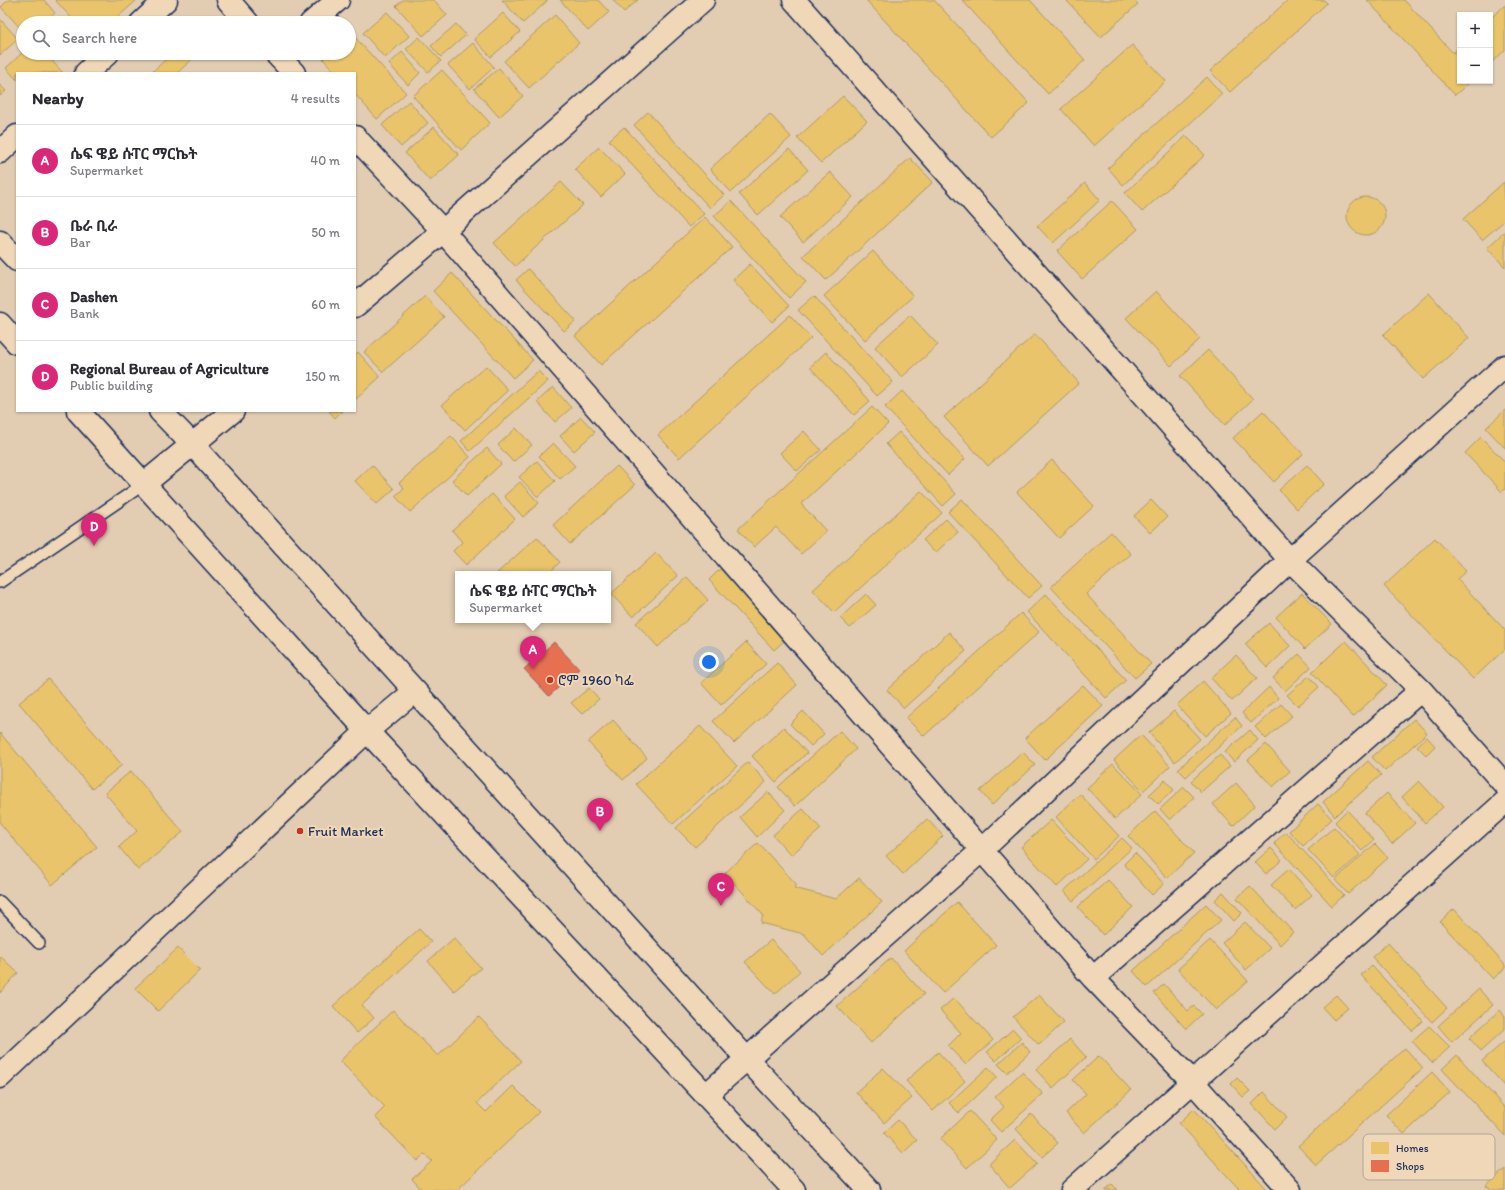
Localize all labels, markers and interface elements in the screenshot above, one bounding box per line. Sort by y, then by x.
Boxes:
map controls [1457,12,1493,84]
button: + [1457,12,1493,48]
search box [16,16,356,60]
icon: search [30,27,52,49]
text: Search here [62,29,137,47]
button: − [1457,48,1493,84]
text: Nearby [32,88,84,108]
text: 4 results [291,91,340,106]
text: ሴፍ ዌይ ሱፐር ማርኬት [70,145,198,163]
text: A [41,153,49,168]
text: 40 m [310,153,340,168]
text: Supermarket [70,163,143,178]
text: ቤራ ቢራ [70,217,117,235]
text: B [41,225,49,240]
text: 50 m [311,225,340,240]
text: Bar [70,235,90,250]
text: Dashen [70,288,118,306]
text: C [41,297,49,312]
text: 60 m [311,297,340,312]
text: Bank [70,306,99,321]
text: Regional Bureau of Agriculture [70,360,269,378]
text: D [41,369,49,384]
text: 150 m [305,369,340,384]
text: Public building [70,378,153,393]
pin: D [81,513,107,546]
popup [455,571,611,623]
text: ሴፍ ዌይ ሱፐር ማርኬት [469,582,597,600]
text: Supermarket [469,600,542,615]
pin: A [520,636,546,669]
your location [699,652,719,672]
place label: ሮም 1960 ካፌ [558,672,634,689]
marker: ሮም 1960 ካፌ [545,675,555,685]
pin: B [587,798,613,831]
place label: Fruit Market [308,823,383,840]
marker: Fruit Market [295,826,305,836]
pin: C [708,873,734,906]
legend [1363,1134,1495,1180]
text: Homes [1396,1142,1429,1155]
text: Shops [1396,1160,1424,1173]

